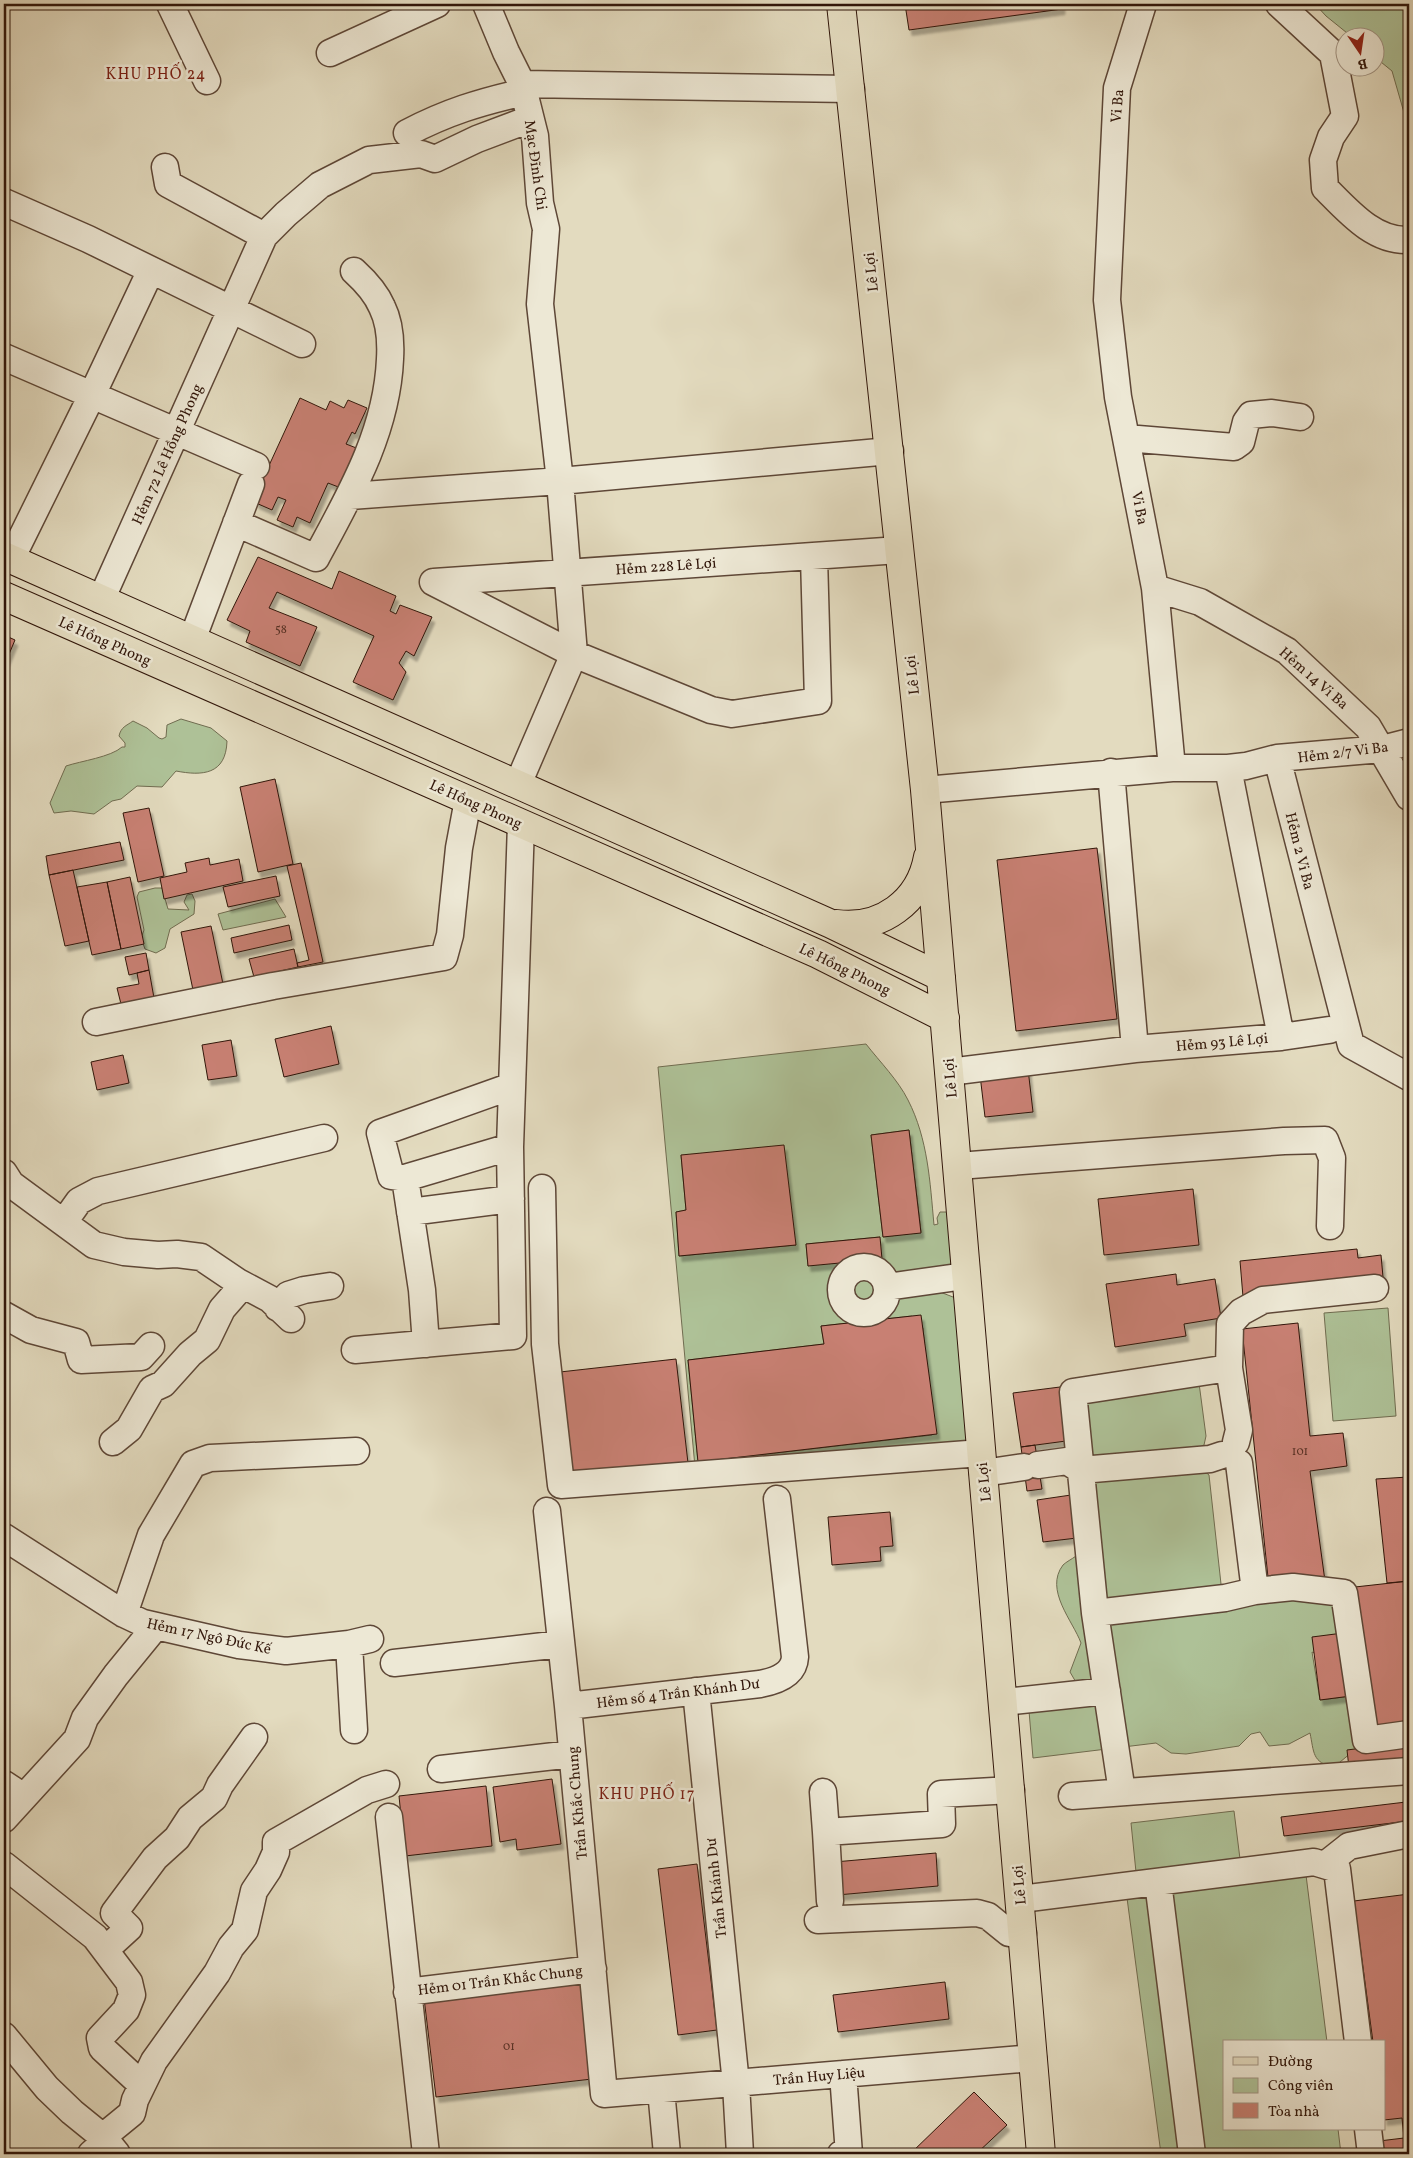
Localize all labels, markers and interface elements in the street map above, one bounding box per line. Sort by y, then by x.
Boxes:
north arrow [1336,28,1386,78]
text: B [1356,53,1369,74]
district label: KHU PHỐ 24 [106,62,206,86]
street label: Vi Ba [1107,88,1130,124]
street label: Mạc Đĩnh Chi [518,119,551,212]
street label: Lê Lợi [860,251,885,293]
street label: Hẻm 72 Lê Hồng Phong [128,380,209,528]
street label: Vi Ba [1125,490,1152,527]
street label: Hẻm 228 Lê Lợi [615,553,717,582]
street label: Lê Hồng Phong [55,613,154,672]
house number: 58 [275,622,287,638]
street label: Hẻm 14 Vi Ba [1274,643,1352,715]
street label: Lê Lợi [901,654,926,696]
street label: Hẻm 2/7 Vi Ba [1297,737,1390,769]
street label: Lê Hồng Phong [426,776,525,835]
street label: Hẻm 2 Vi Ba [1279,810,1318,892]
street label: Lê Hồng Phong [795,939,894,1002]
street label: Hẻm 93 Lê Lợi [1175,1029,1269,1058]
street label: Lê Lợi [939,1057,964,1099]
house number: 101 [1292,1444,1308,1460]
street label: Lê Lợi [973,1461,998,1503]
street label: Hẻm 17 Ngô Đức Kế [145,1614,274,1661]
street label: Hẻm số 4 Trần Khánh Dư [595,1674,761,1715]
street label: Trần Khắc Chung [563,1745,594,1861]
district label: KHU PHỐ 17 [598,1782,696,1806]
street label: Trần Khánh Dư [702,1836,733,1939]
street label: Lê Lợi [1008,1864,1033,1906]
street label: Hẻm 01 Trần Khắc Chung [416,1961,584,2002]
house number: 01 [503,2039,515,2055]
legend [1223,2040,1386,2130]
text: Đường [1268,2052,1313,2073]
street label: Trần Huy Liệu [772,2063,866,2092]
text: Công viên [1268,2076,1333,2097]
text: Tòa nhà [1268,2102,1320,2123]

